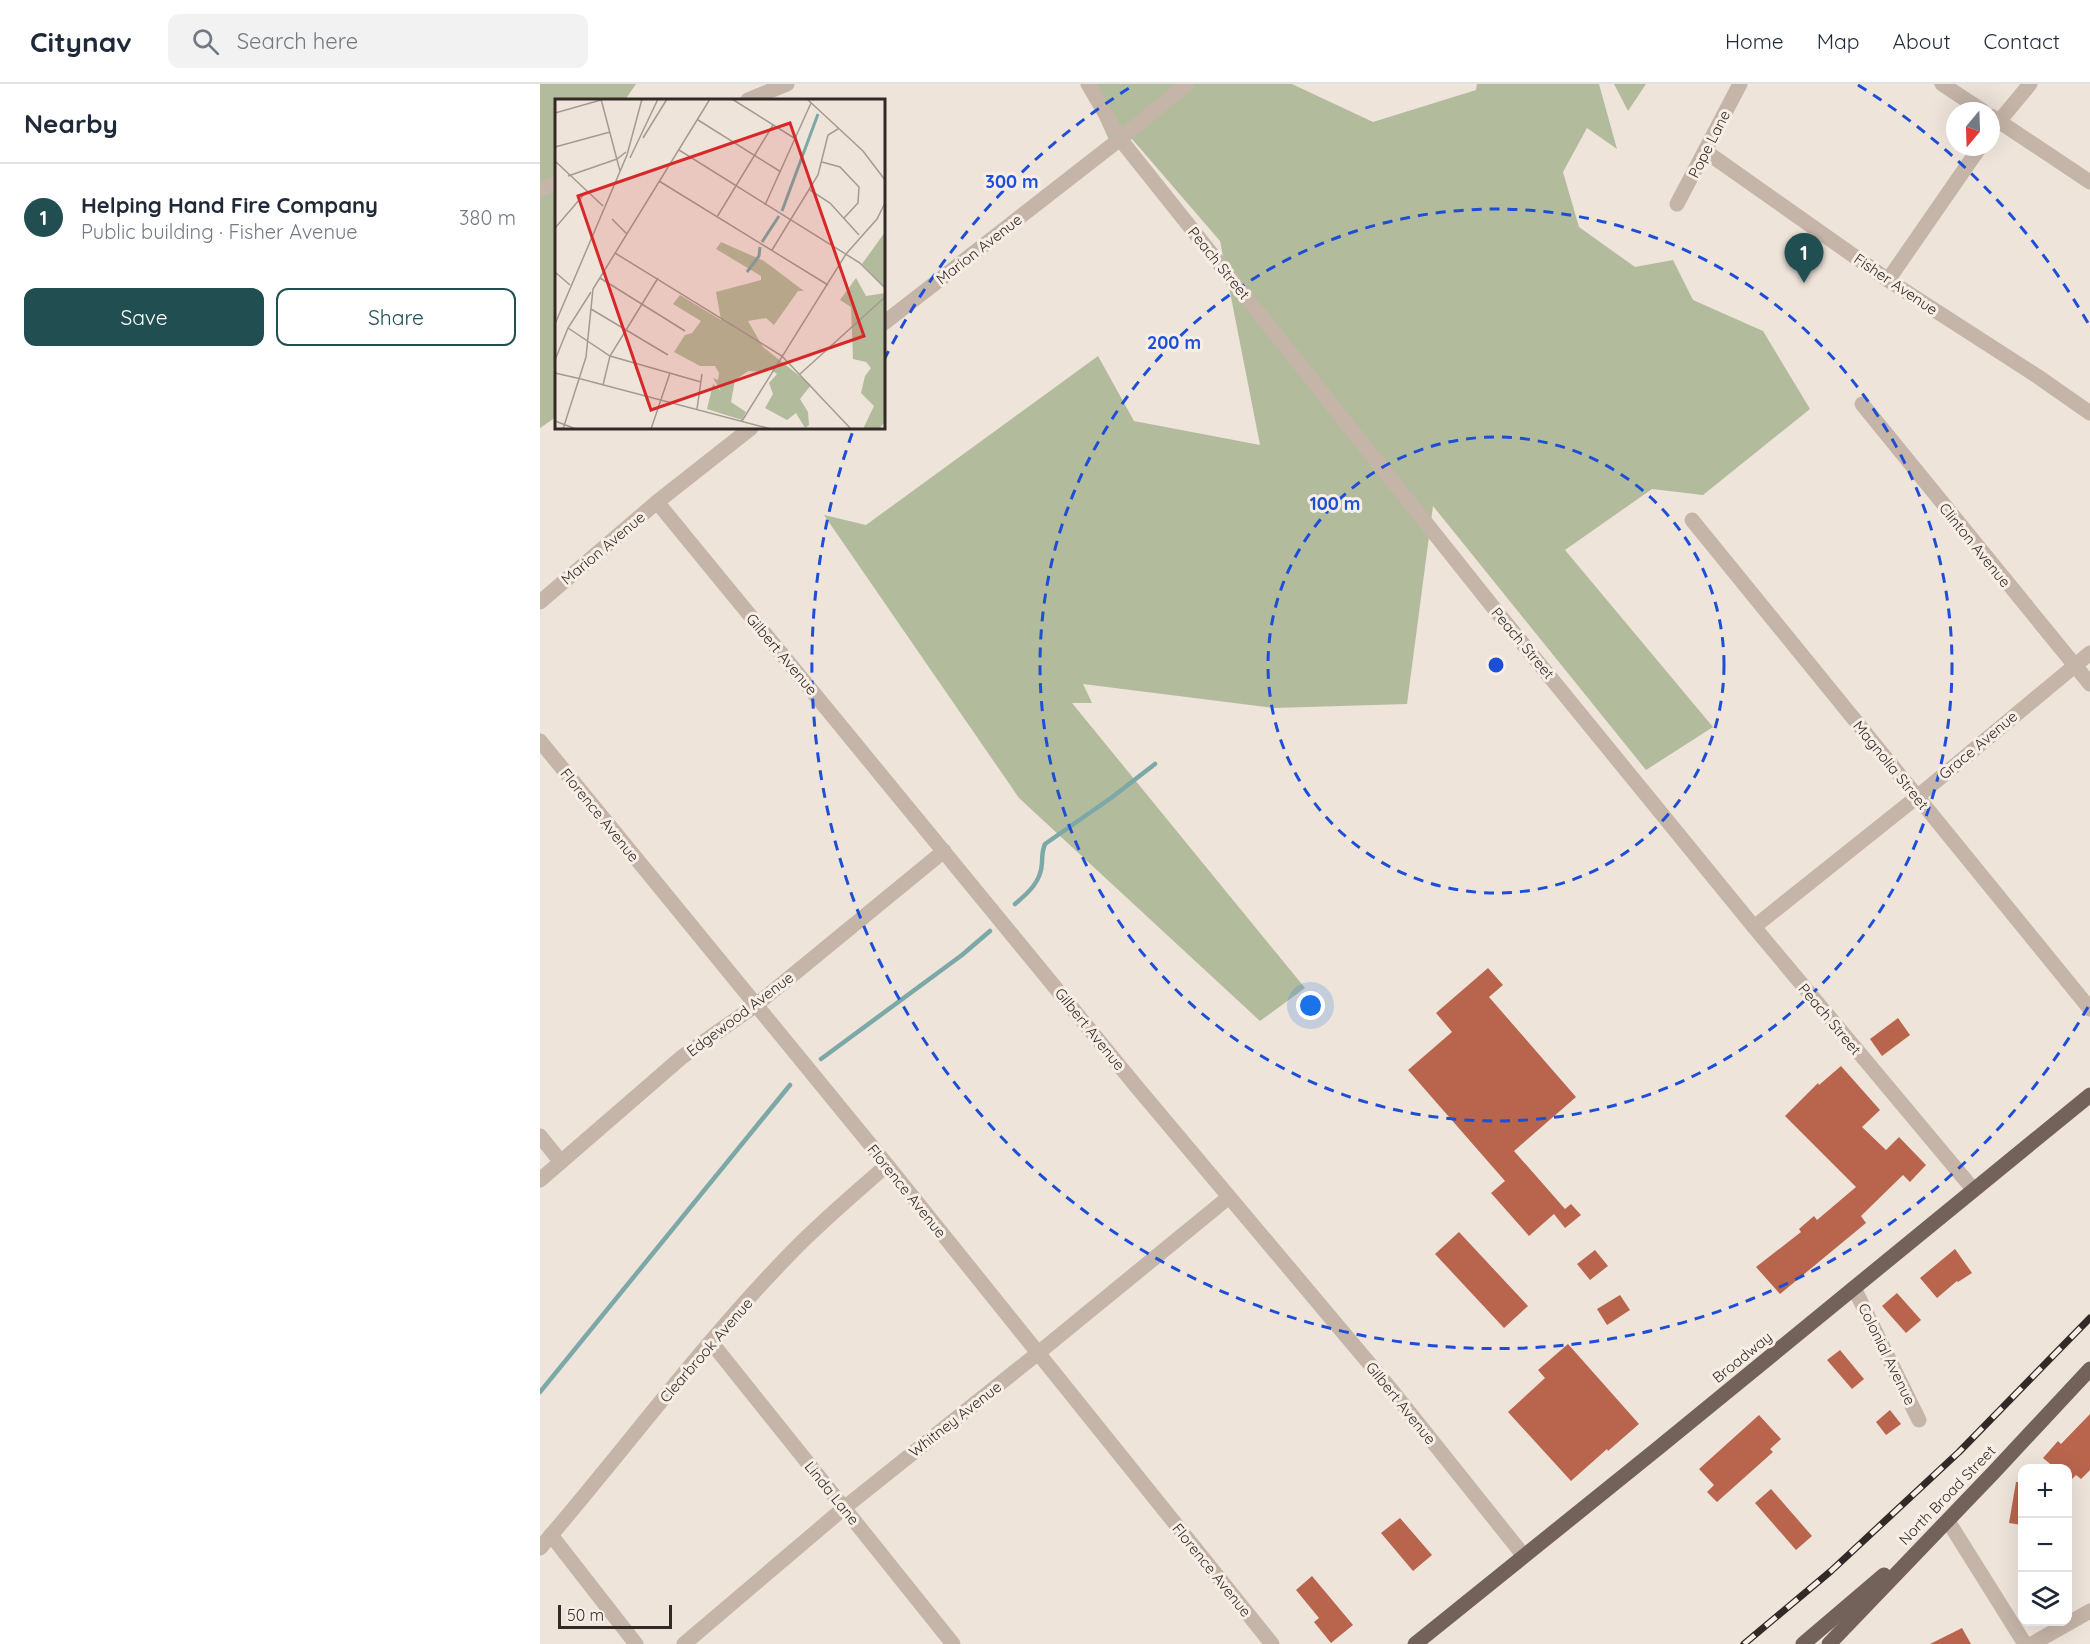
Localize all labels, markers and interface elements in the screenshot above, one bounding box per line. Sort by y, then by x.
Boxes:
search box [168,14,588,68]
text: Citynav [30,24,132,59]
icon: search [189,25,222,58]
text: Search here [237,27,358,55]
text: Home [1725,28,1784,54]
text: Map [1817,28,1860,54]
text: About [1893,28,1951,54]
text: Contact [1984,28,2060,54]
inset map [555,99,885,429]
north arrow [1946,102,2000,156]
text: Nearby [24,107,118,140]
street label: Pope Lane [1684,107,1734,181]
text: 300 m [985,170,1039,193]
text: Helping Hand Fire Company [81,191,378,219]
text: 1 [40,205,47,230]
text: 380 m [459,205,516,230]
street label: Marion Avenue [932,210,1026,288]
text: Public building · Fisher Avenue [81,219,358,244]
street label: Peach Street [1184,223,1254,303]
pin: 1 [1784,234,1824,283]
street label: Fisher Avenue [1851,249,1941,319]
button: Save [24,288,264,346]
button: Share [276,288,516,346]
text: 200 m [1147,331,1201,354]
text: 100 m [1310,492,1360,515]
street label: Clinton Avenue [1935,499,2015,591]
street label: Marion Avenue [557,507,649,589]
street label: Peach Street [1488,603,1558,683]
street label: Gilbert Avenue [742,609,822,699]
centre of rings [1486,655,1506,675]
street label: Grace Avenue [1935,707,2021,783]
street label: Magnolia Street [1849,716,1933,814]
street label: Florence Avenue [556,764,644,866]
street label: Edgewood Avenue [683,968,797,1060]
street label: Peach Street [1795,979,1865,1059]
street label: Gilbert Avenue [1051,984,1129,1074]
your location [1296,991,1325,1020]
street label: Florence Avenue [863,1140,951,1242]
street label: Clearbrook Avenue [655,1294,757,1406]
street label: Colonial Avenue [1854,1300,1920,1408]
street label: Broadway [1708,1327,1776,1387]
street label: Gilbert Avenue [1362,1358,1440,1448]
street label: Whitney Avenue [905,1377,1005,1461]
street label: North Broad Street [1895,1441,1999,1549]
street label: Linda Lane [801,1457,863,1529]
map controls [2018,1464,2072,1626]
button: + [2018,1464,2072,1518]
button: − [2018,1518,2072,1572]
street label: Florence Avenue [1168,1519,1256,1621]
button: layers [2018,1572,2072,1626]
scale bar [558,1602,672,1630]
text: 50 m [567,1605,604,1625]

